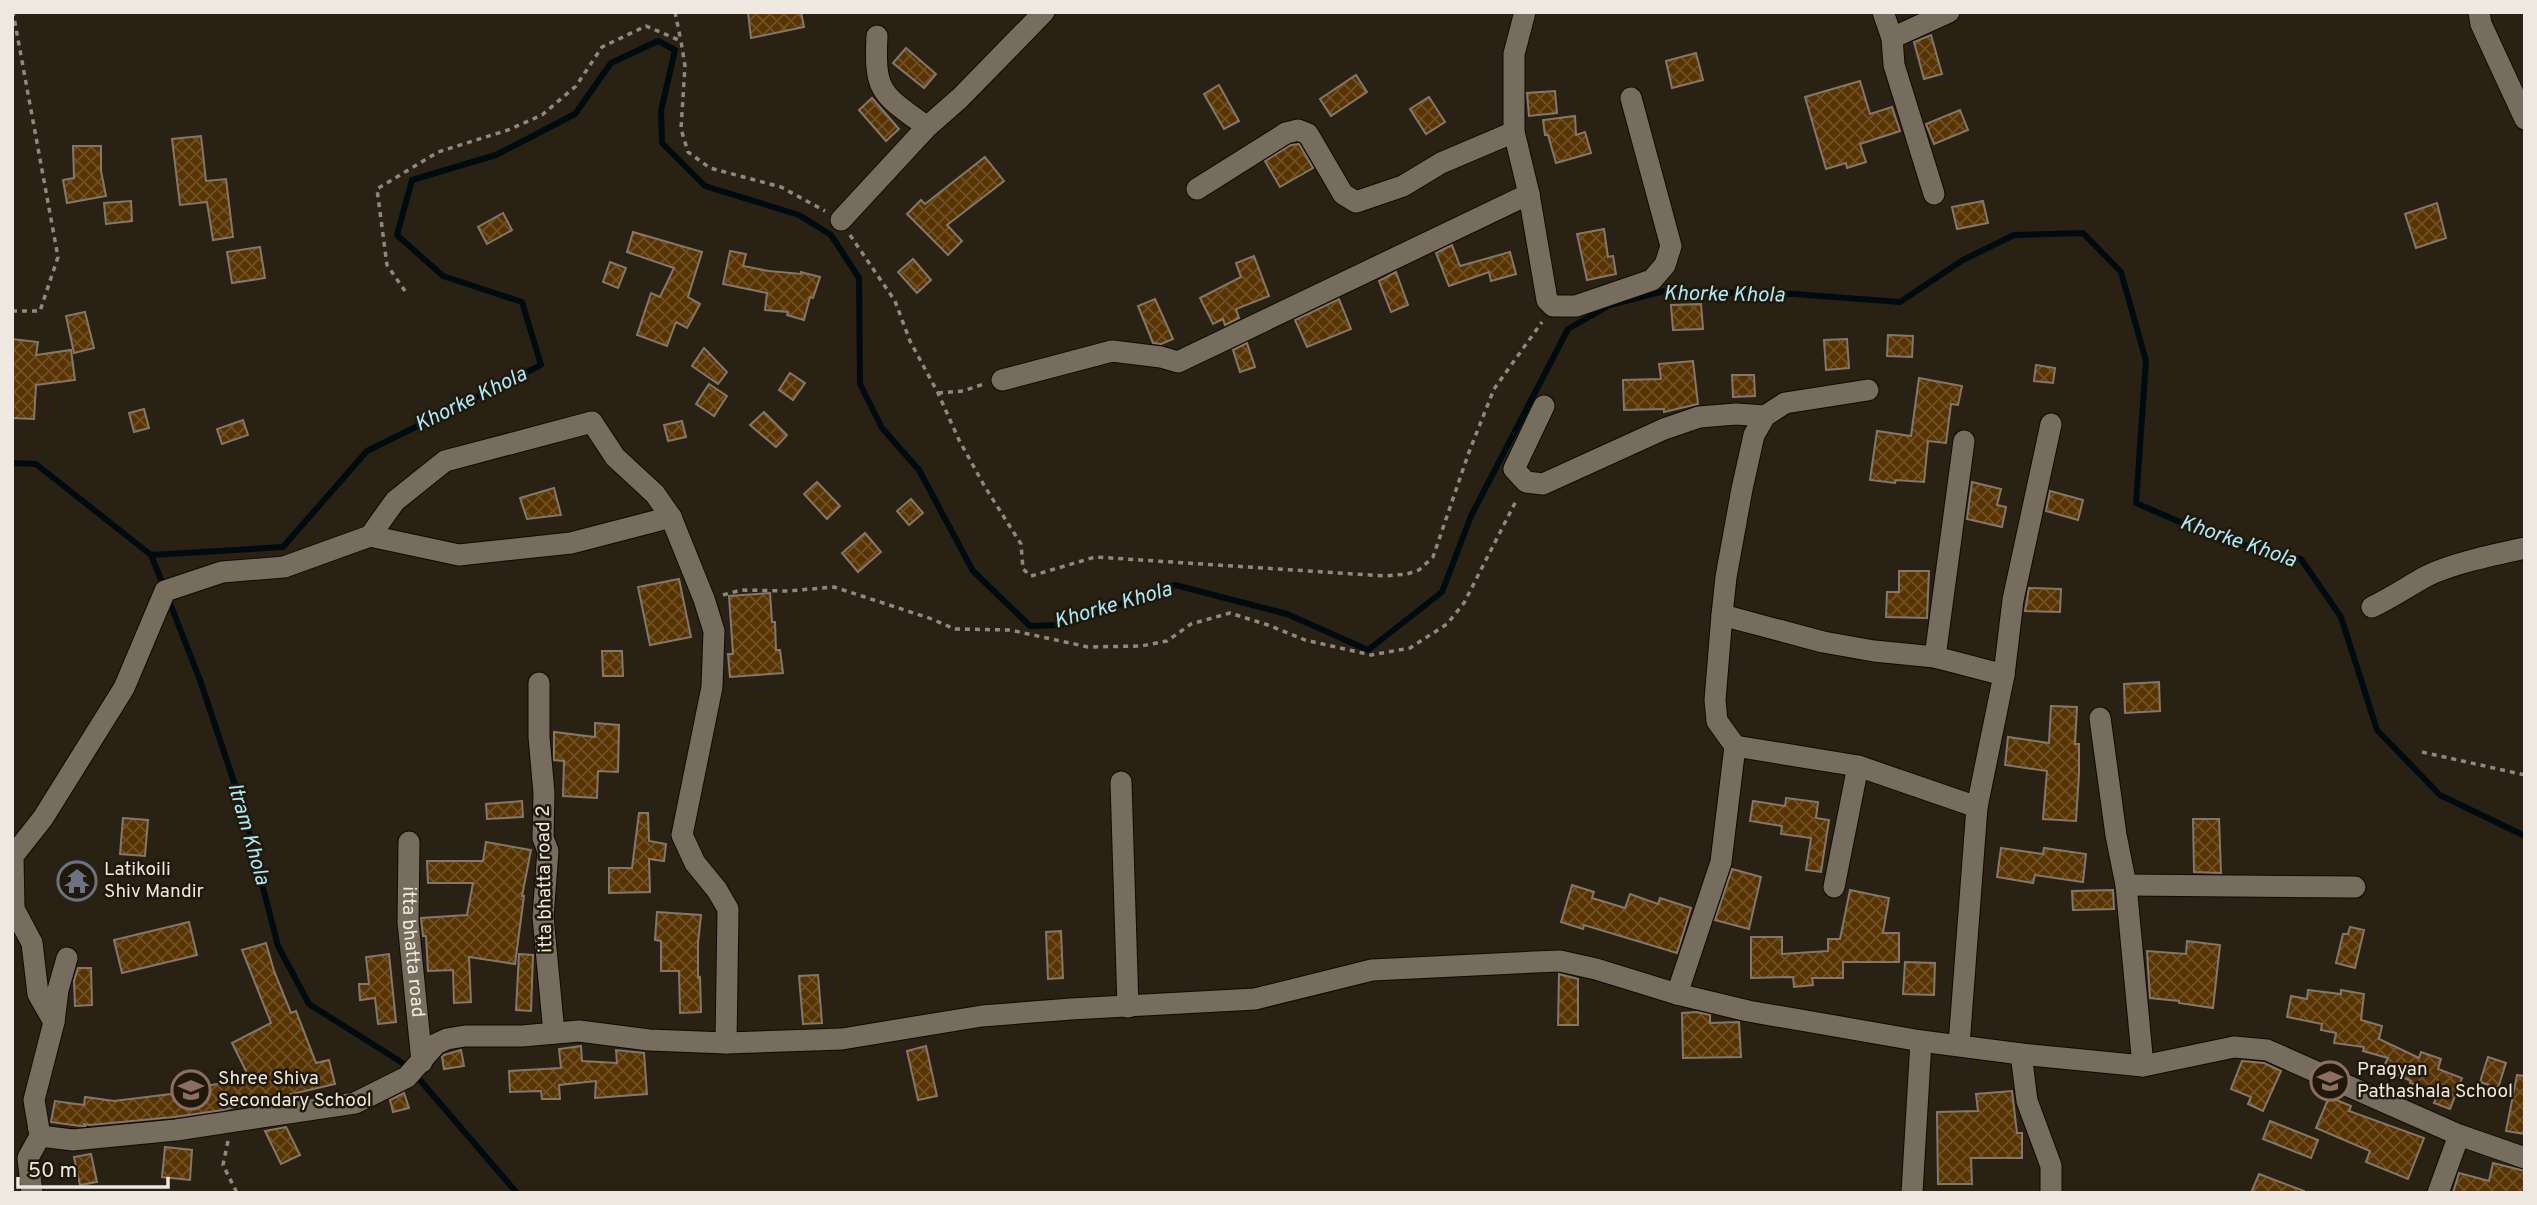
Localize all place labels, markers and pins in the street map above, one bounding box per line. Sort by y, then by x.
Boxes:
place label: Latikoili Shiv Mandir [104,858,205,904]
temple icon: Latikoili Shiv Mandir [56,860,98,902]
place label: Pragyan Pathashala School [2357,1058,2513,1104]
school or university icon: Pragyan Pathashala School [2309,1060,2351,1102]
place label: Shree Shiva Secondary School [218,1067,372,1113]
school or university icon: Shree Shiva Secondary School [170,1069,212,1111]

